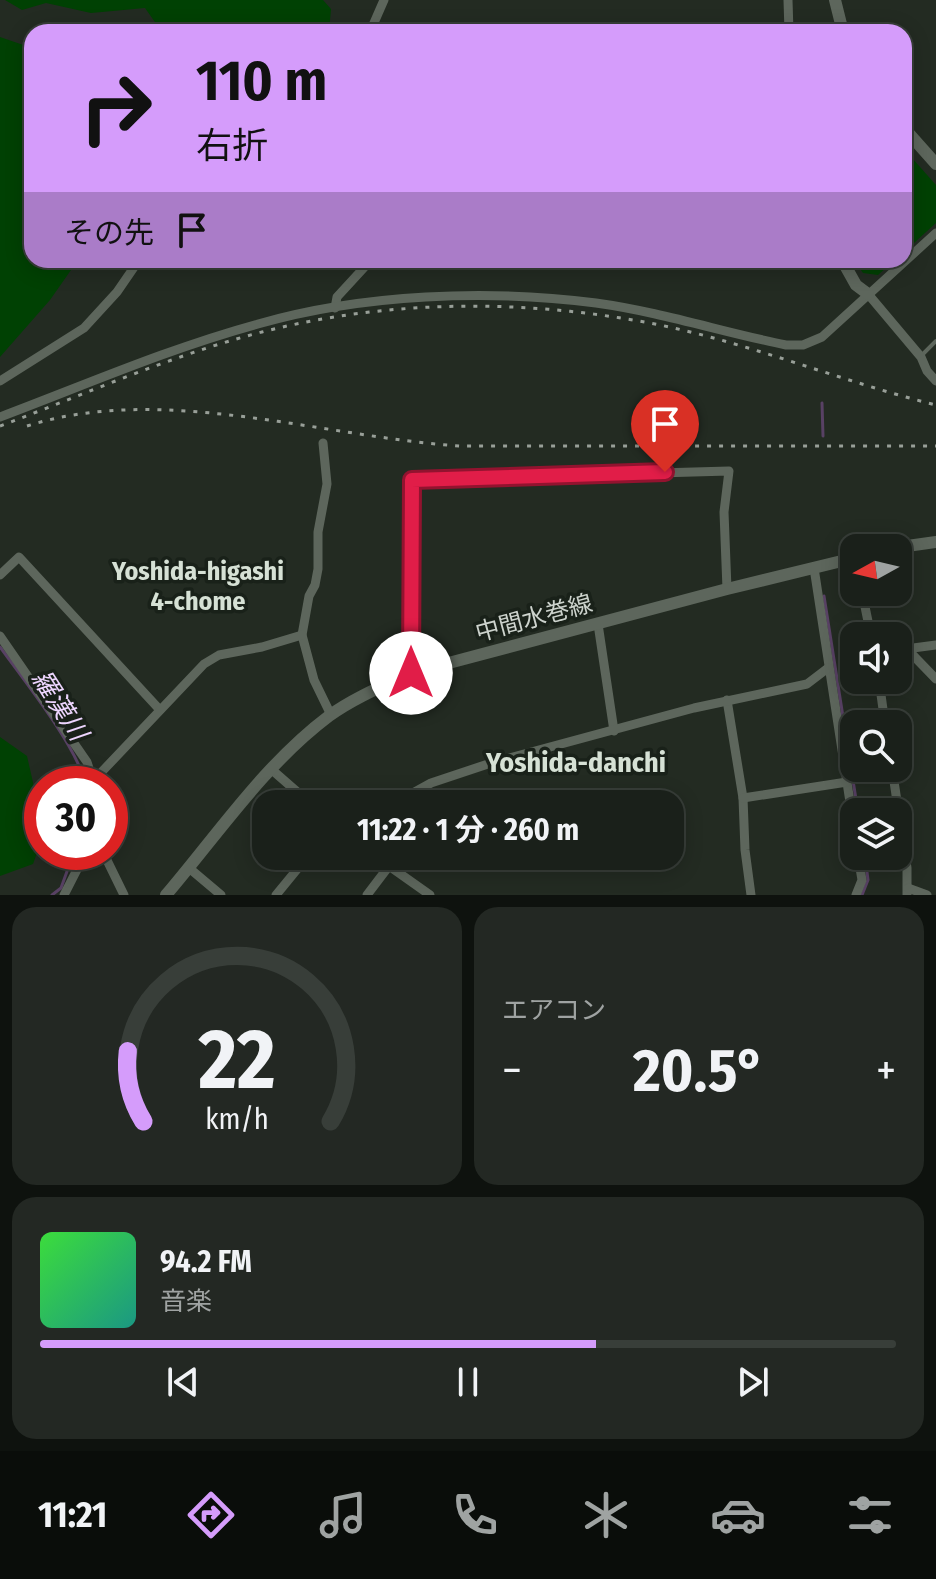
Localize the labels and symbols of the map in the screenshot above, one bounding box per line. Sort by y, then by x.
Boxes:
pin [631,390,699,472]
north arrow [840,534,912,606]
district label: Yoshida-higashi 4-chome [111,556,284,617]
street label: 中間水巻線 [472,589,596,647]
position arrow [369,631,453,715]
water label: 羅漢川 [25,664,95,749]
district label: Yoshida-danchi [485,746,666,779]
speed limit sign: 30 [24,766,128,870]

